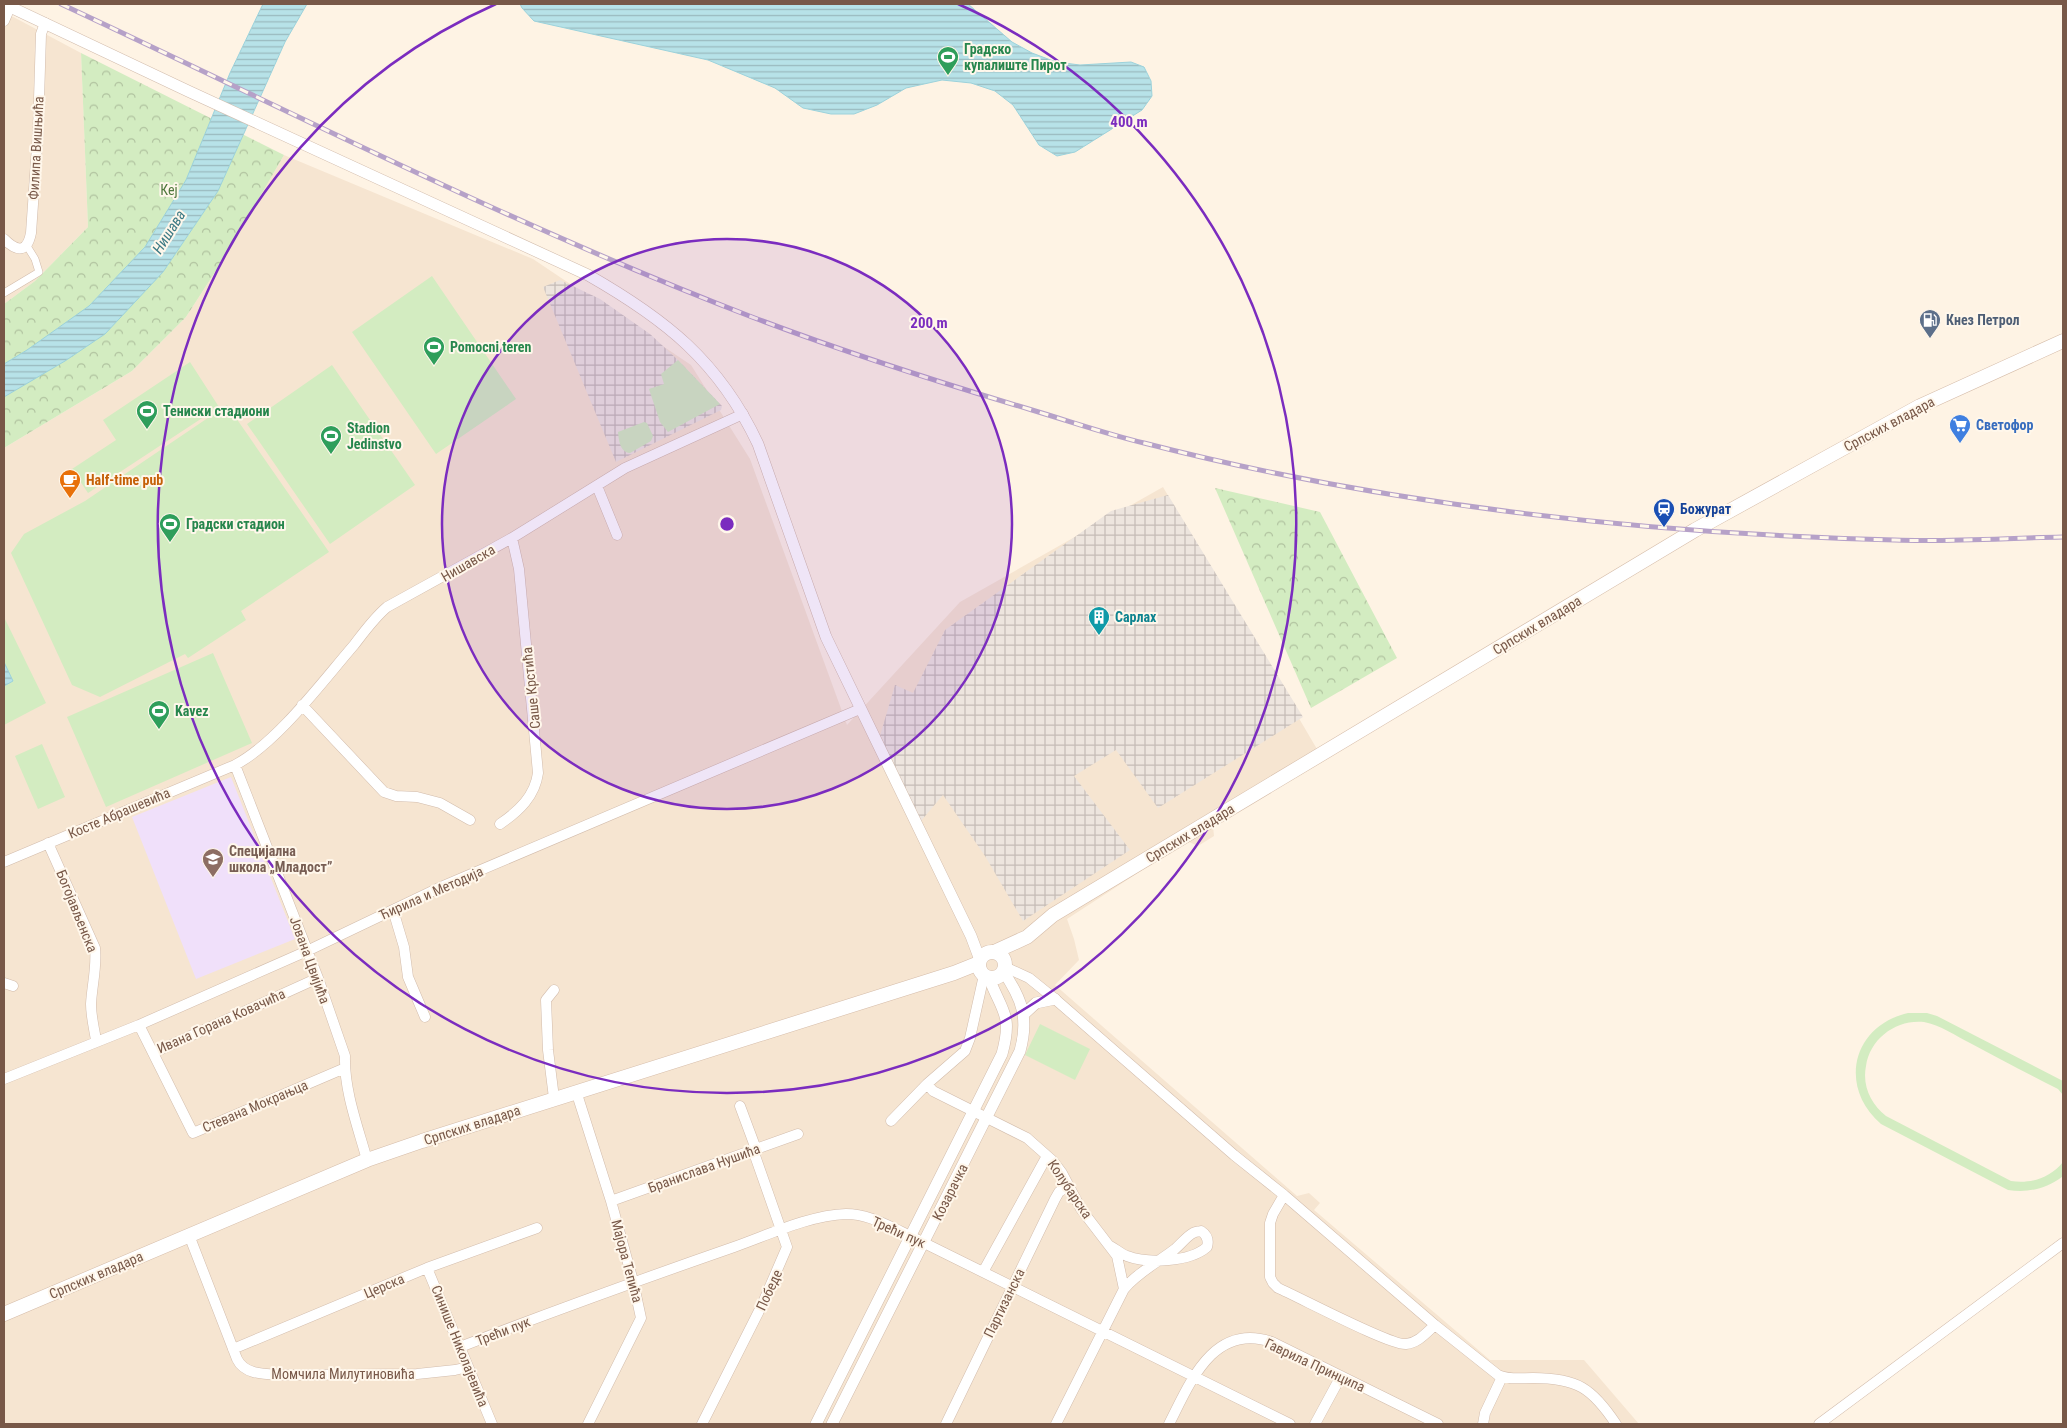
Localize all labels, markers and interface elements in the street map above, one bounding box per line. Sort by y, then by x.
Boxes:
place label: Градско купалиште Пирот [964,41,1067,73]
sports icon: Градско купалиште Пирот [936,45,960,76]
street label: Филипа Вишњића [25,96,47,200]
text: 400 m [1110,113,1148,131]
park label: Кеј [160,182,178,198]
water label: Нишава [149,207,189,257]
fuel station icon: Кнез Петрол [1918,308,1942,339]
place label: Кнез Петрол [1946,312,2020,328]
text: 200 m [910,314,948,332]
sports icon: Pomocni teren [422,335,446,366]
place label: Pomocni teren [450,339,531,355]
street label: Српских владара [1841,393,1937,455]
sports icon: Тениски стадиони [135,399,159,430]
place label: Тениски стадиони [163,403,269,419]
supermarket icon: Светофор [1948,413,1972,444]
place label: Светофор [1976,417,2034,433]
place label: Stadion Jedinstvo [347,420,402,452]
sports icon: Stadion Jedinstvo [319,424,343,455]
cafe icon: Half-time pub [58,468,82,499]
place label: Half-time pub [86,472,163,488]
station icon: Божурат [1652,497,1676,528]
place label: Божурат [1680,501,1732,517]
sports icon: Градски стадион [158,512,182,543]
centre of rings [718,515,736,533]
place label: Градски стадион [186,516,285,532]
street label: Нишавска [438,541,498,585]
street label: Српских владара [1490,592,1584,658]
building icon: Сарлах [1087,605,1111,636]
place label: Сарлах [1115,609,1157,625]
street label: Саше Крстића [519,646,543,730]
sports icon: Kavez [147,699,171,730]
place label: Kavez [175,703,208,719]
street label: Косте Абрашевића [66,784,172,842]
street label: Српских владара [1143,800,1237,866]
place label: Специјална школа „Младост” [229,843,332,875]
school or university icon: Специјална школа „Младост” [201,847,225,878]
street label: Ћирила и Методија [376,863,486,923]
street label: Богојављенска [53,867,101,955]
street label: Јована Цвијића [287,914,333,1006]
street label: Ивана Горана Ковачића [154,985,288,1057]
street label: Стевана Мокрањца [200,1077,310,1135]
street label: Српских владара [422,1102,522,1148]
street label: Бранислава Нушића [646,1140,762,1196]
street label: Колубарска [1044,1156,1096,1222]
street label: Козарачка [929,1161,971,1223]
street label: Трећи пук [870,1213,929,1251]
street label: Мајора Тепића [608,1218,646,1304]
street label: Српских владара [47,1248,145,1302]
street label: Партизанска [980,1266,1028,1340]
street label: Победе [753,1267,786,1313]
street label: Церска [361,1270,407,1302]
street label: Синише Николајевића [428,1283,492,1409]
street label: Трећи пук [474,1313,533,1349]
street label: Гаврила Принципа [1263,1335,1367,1395]
street label: Момчила Милутиновића [271,1366,415,1382]

